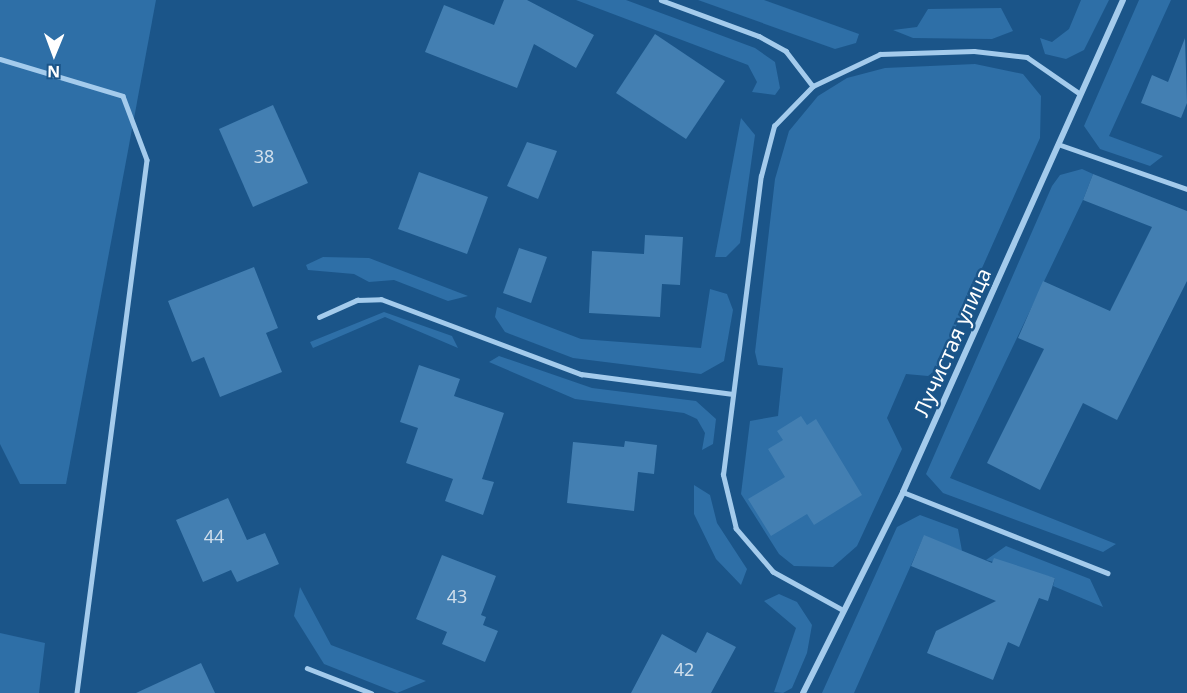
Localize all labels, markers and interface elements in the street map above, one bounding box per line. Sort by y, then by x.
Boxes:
north arrow [24,24,84,84]
text: N [47,61,60,83]
house number: 38 [254,145,274,167]
street label: Лучистая улица [908,264,996,420]
house number: 44 [204,525,224,547]
house number: 43 [447,585,467,607]
house number: 42 [674,658,694,680]

